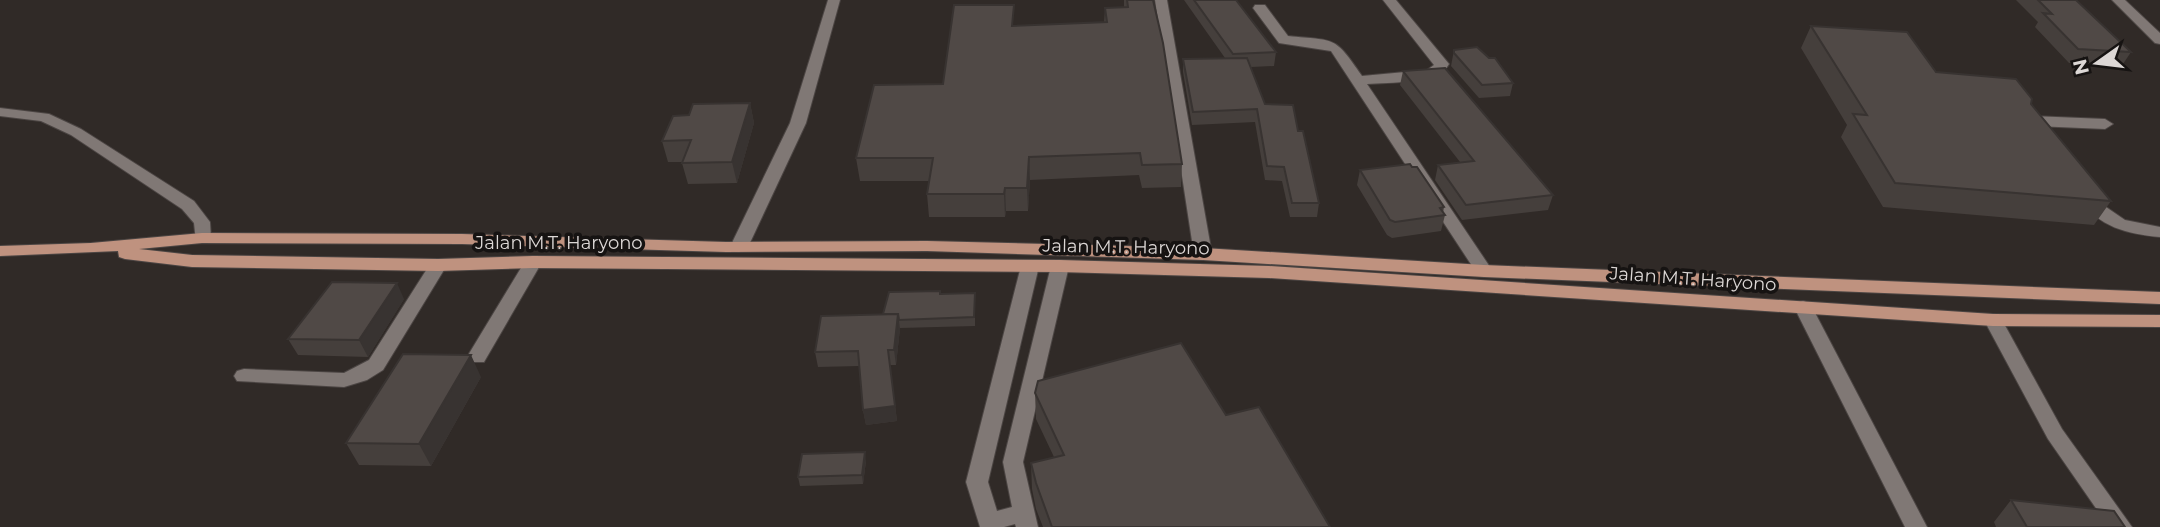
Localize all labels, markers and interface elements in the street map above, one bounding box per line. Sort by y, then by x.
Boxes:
north arrow [2062,28,2132,98]
text: N [2068,57,2094,77]
street label: Jalan M.T. Haryono [474,232,643,254]
street label: Jalan M.T. Haryono [1041,235,1210,259]
street label: Jalan M.T. Haryono [1608,262,1777,296]

